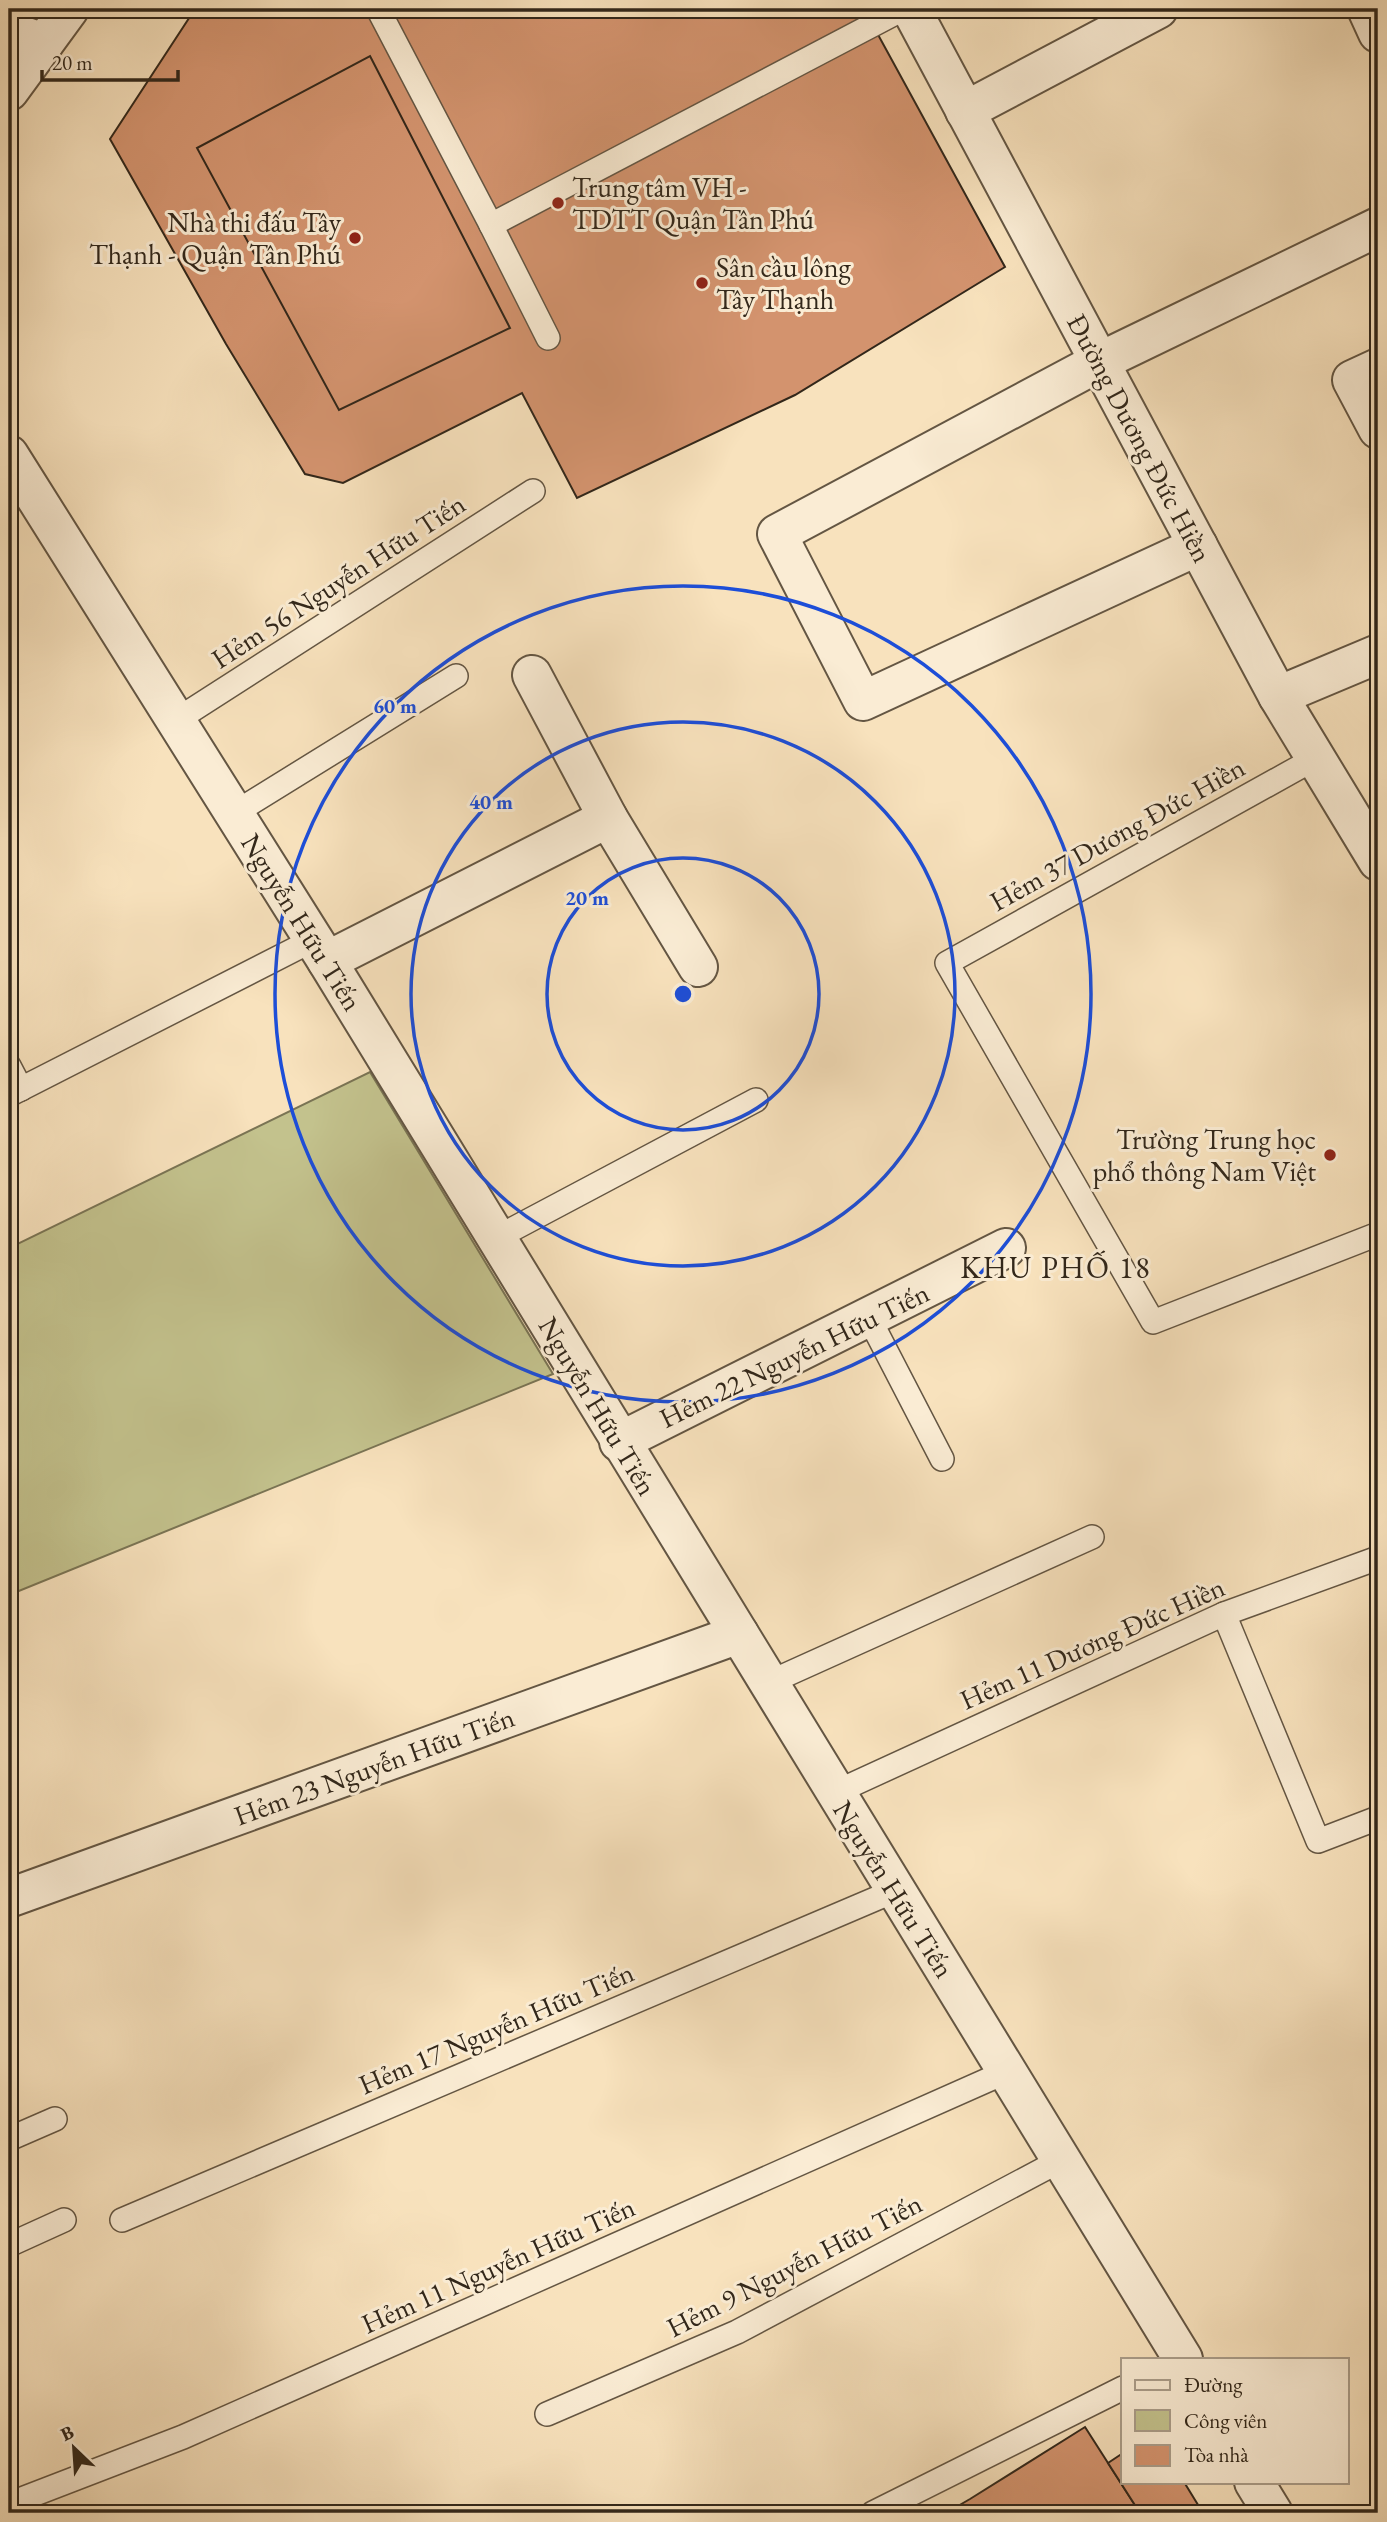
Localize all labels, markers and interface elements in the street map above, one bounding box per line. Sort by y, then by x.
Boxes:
scale bar [42,38,178,82]
text: 20 m [52,49,93,76]
place label: Trung tâm VH - TDTT Quận Tân Phú [572,169,814,237]
marker: Trung tâm VH - TDTT Quận Tân Phú [550,195,566,211]
place label: Nhà thi đấu Tây Thạnh - Quận Tân Phú [89,204,342,272]
marker: Nhà thi đấu Tây Thạnh - Quận Tân Phú [347,230,363,246]
place label: Sân cầu lông Tây Thạnh [716,249,851,317]
marker: Sân cầu lông Tây Thạnh [694,275,710,291]
street label: Đường Dương Đức Hiền [1059,308,1221,569]
street label: Hẻm 56 Nguyễn Hữu Tiến [204,485,472,677]
text: 60 m [373,692,417,719]
street label: Hẻm 37 Dương Đức Hiền [983,749,1251,919]
text: 40 m [469,788,513,815]
street label: Nguyễn Hữu Tiến [233,827,371,1017]
text: 20 m [565,884,609,911]
centre of rings [671,982,695,1006]
place label: Trường Trung học phổ thông Nam Việt [1093,1121,1316,1189]
marker: Trường Trung học phổ thông Nam Việt [1322,1147,1338,1163]
district label: KHU PHỐ 18 [960,1248,1152,1287]
street label: Hẻm 22 Nguyễn Hữu Tiến [653,1274,935,1436]
street label: Nguyễn Hữu Tiến [531,1310,666,1502]
street label: Hẻm 11 Dương Đức Hiền [954,1568,1230,1718]
street label: Hẻm 23 Nguyễn Hữu Tiến [229,1698,519,1833]
street label: Nguyễn Hữu Tiến [825,1794,963,1984]
street label: Hẻm 17 Nguyễn Hữu Tiến [353,1954,639,2102]
street label: Hẻm 9 Nguyễn Hữu Tiến [660,2185,928,2345]
street label: Hẻm 11 Nguyễn Hữu Tiến [356,2188,640,2342]
legend [1121,2358,1348,2484]
text: Đường [1184,2371,1243,2398]
text: Công viên [1184,2407,1267,2434]
north arrow [38,2414,108,2484]
text: B [56,2419,78,2447]
text: Tòa nhà [1184,2441,1249,2468]

